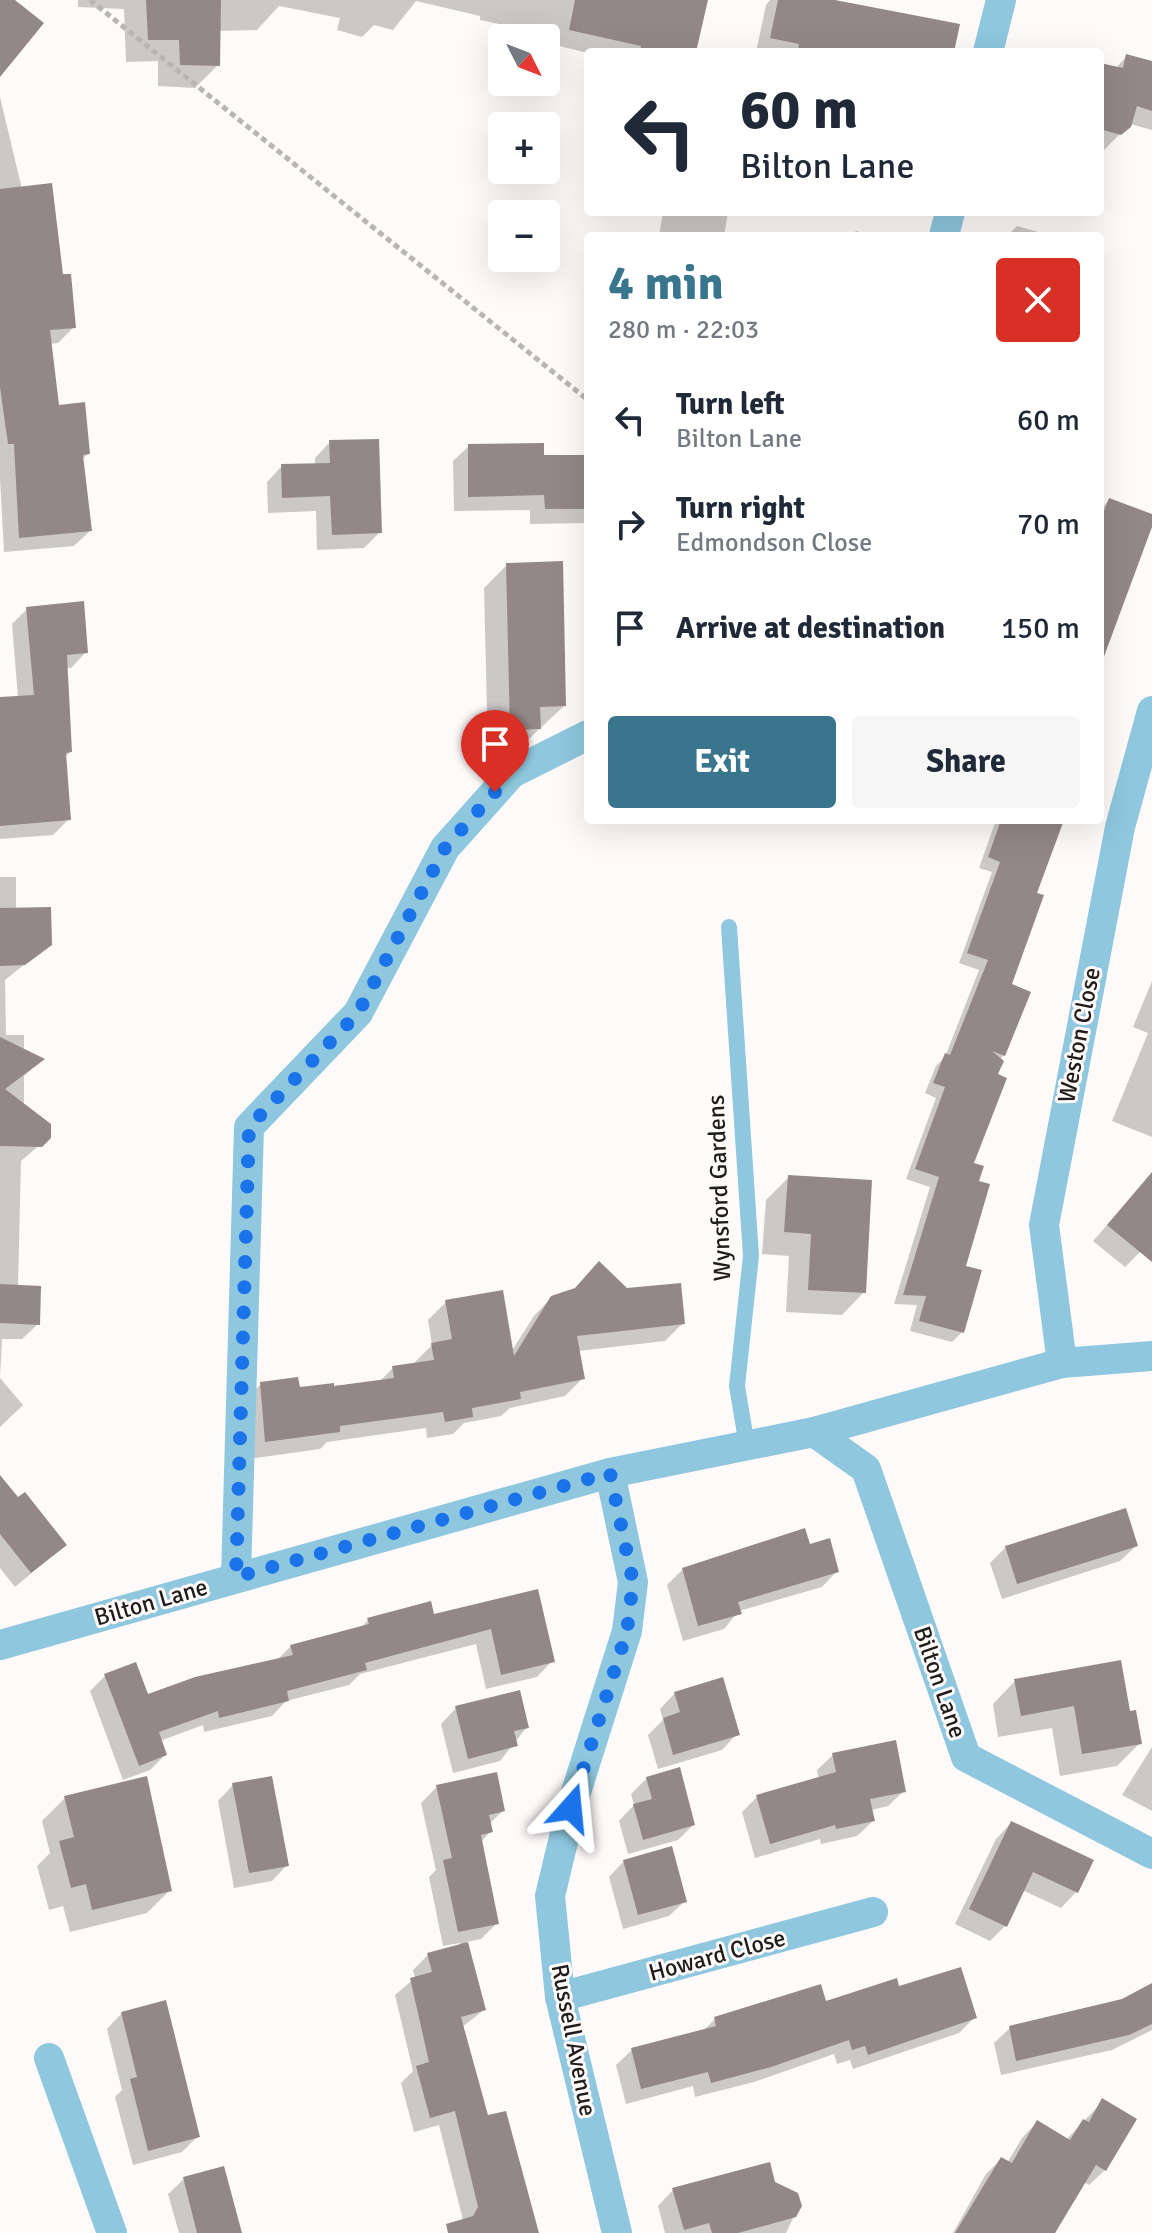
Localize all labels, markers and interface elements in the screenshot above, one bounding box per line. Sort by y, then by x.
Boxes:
north arrow [488,24,560,96]
map controls [488,24,560,272]
text: 60 m [740,75,858,144]
icon: left [608,80,712,184]
button: + [488,112,560,184]
text: Bilton Lane [740,144,914,189]
button: − [488,200,560,272]
text: 4 min [608,254,724,313]
button: close [996,258,1080,342]
text: 280 m · 22:03 [608,314,759,346]
text: Turn left [676,386,785,423]
icon: left [608,398,652,442]
text: 60 m [1017,402,1080,439]
text: Bilton Lane [676,423,802,455]
text: Turn right [676,490,805,527]
icon: right [608,502,652,546]
text: 70 m [1017,506,1080,543]
text: Edmondson Close [676,527,872,559]
icon: arrive [608,606,652,650]
text: Arrive at destination [676,610,945,647]
text: 150 m [1001,610,1080,647]
pin [461,710,529,792]
button: Exit [608,716,836,808]
button: Share [852,716,1080,808]
icon: arrive [473,722,517,766]
street label: Weston Close [1051,965,1107,1105]
street label: Wynsford Gardens [701,1094,737,1282]
street label: Bilton Lane [91,1572,211,1632]
street label: Bilton Lane [907,1622,973,1742]
position arrow [529,1766,613,1850]
street label: Howard Close [645,1922,789,1988]
street label: Russell Avenue [545,1961,603,2119]

